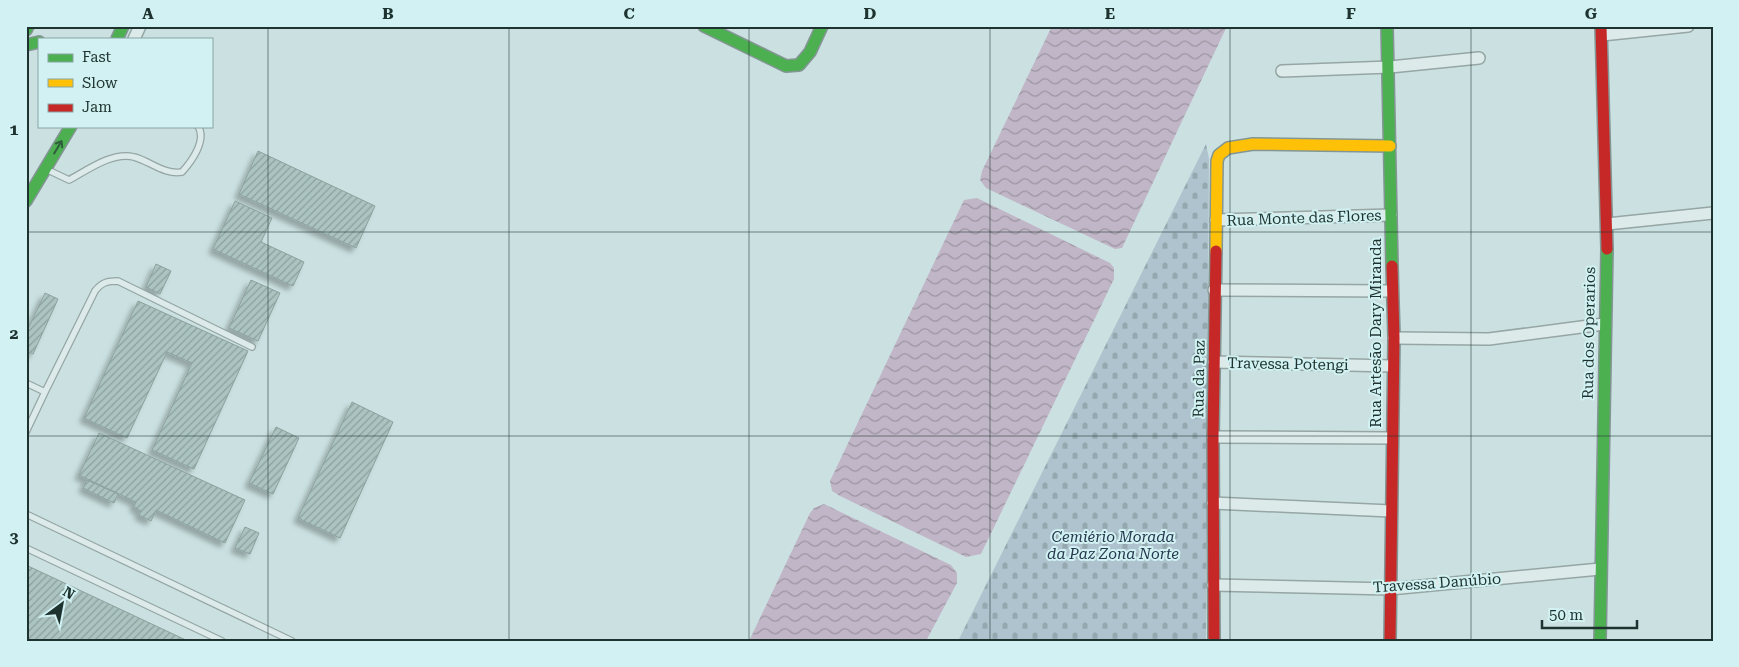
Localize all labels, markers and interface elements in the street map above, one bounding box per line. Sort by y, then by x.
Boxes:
text: A [142,4,154,23]
text: B [382,4,394,23]
text: C [623,4,635,23]
text: D [864,4,877,23]
text: E [1105,4,1115,23]
text: F [1346,4,1356,23]
text: G [1585,4,1598,23]
legend [38,38,212,128]
text: Fast [82,48,112,66]
text: Slow [82,74,118,92]
text: Jam [82,98,112,116]
text: 1 [10,120,19,139]
one-way arrow [53,141,63,155]
street label: Rua Monte das Flores [1226,206,1382,230]
street label: Rua Artesão Dary Miranda [1367,238,1385,428]
street label: Rua dos Operarios [1579,267,1599,399]
text: 2 [10,324,19,343]
street label: Rua da Paz [1189,340,1209,418]
street label: Travessa Potengi [1227,354,1349,374]
text: 3 [10,528,19,547]
park label: Cemiério Morada da Paz Zona Norte [1047,528,1179,563]
street label: Travessa Danúbio [1372,570,1502,596]
north arrow [38,580,88,630]
text: N [60,583,78,603]
scale bar [1542,597,1636,629]
text: 50 m [1549,606,1584,624]

